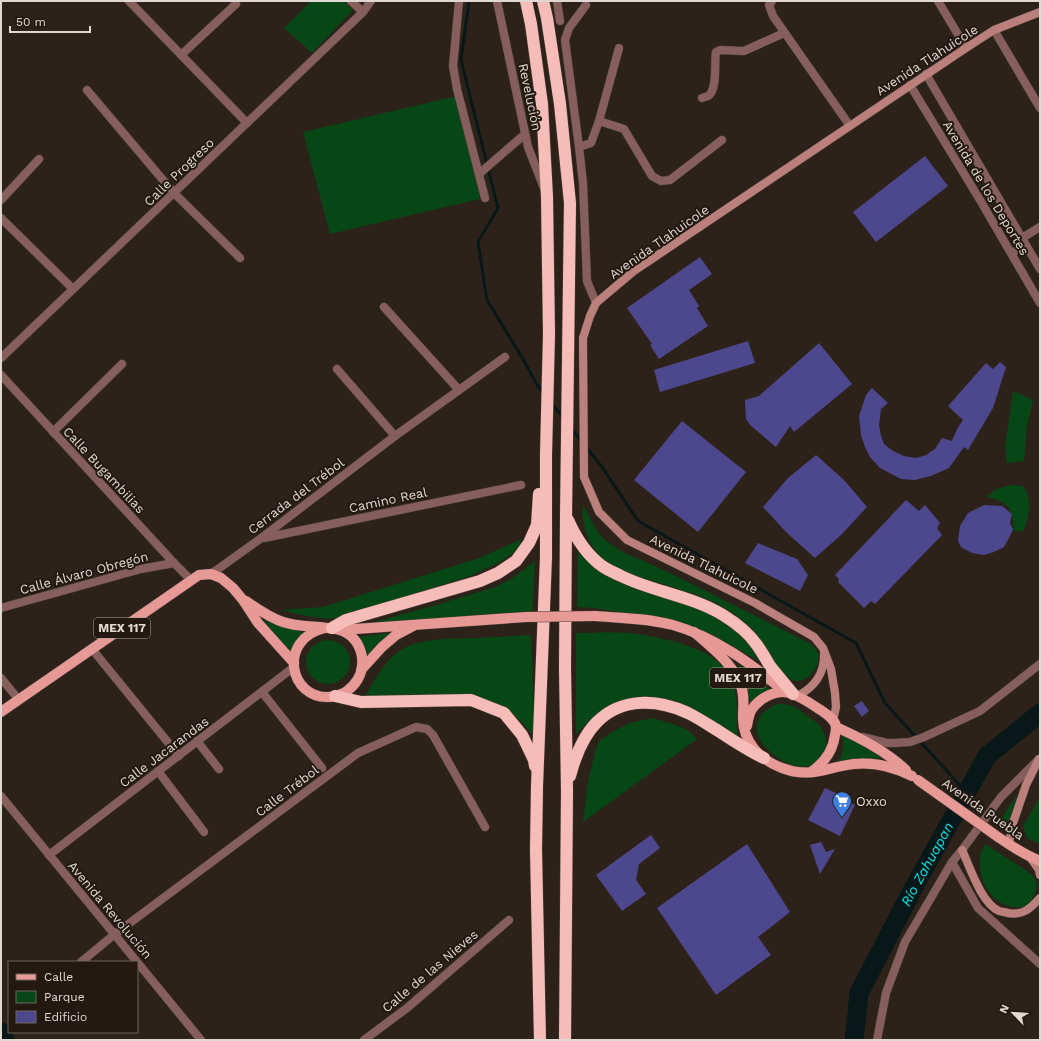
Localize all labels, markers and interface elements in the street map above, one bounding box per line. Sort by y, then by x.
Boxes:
scale bar [10,8,90,34]
text: 50 m [16,15,46,29]
street label: Avenida Tlahuicole [873,21,981,99]
street label: Revelución [516,62,544,132]
street label: Avenida de los Deportes [940,118,1032,258]
street label: Calle Progreso [141,135,217,209]
street label: Avenida Tlahuicole [606,202,712,282]
street label: Calle Bugambilias [60,424,148,516]
street label: Cerrada del Trébol [245,455,347,537]
street label: Camino Real [347,484,429,516]
street label: Avenida Tlahuicole [648,531,760,597]
street label: Calle Álvaro Obregón [18,548,150,597]
road number: MEX 117 [94,618,150,638]
road number: MEX 117 [710,668,766,688]
street label: Calle Jacarandas [116,713,212,790]
street label: Calle Trébol [252,762,322,820]
street label: Avenida Puebla [939,775,1027,843]
supermarket icon: Oxxo [831,790,853,818]
place label: Oxxo [856,794,887,809]
water label: Río Zahuapan [898,819,957,909]
street label: Avenida Revolución [65,858,155,962]
street label: Calle de las Nieves [379,926,481,1015]
legend [8,961,138,1033]
text: Calle [44,970,73,984]
text: Parque [44,990,85,1004]
north arrow [993,993,1033,1033]
text: N [997,1003,1012,1015]
text: Edificio [44,1010,87,1024]

